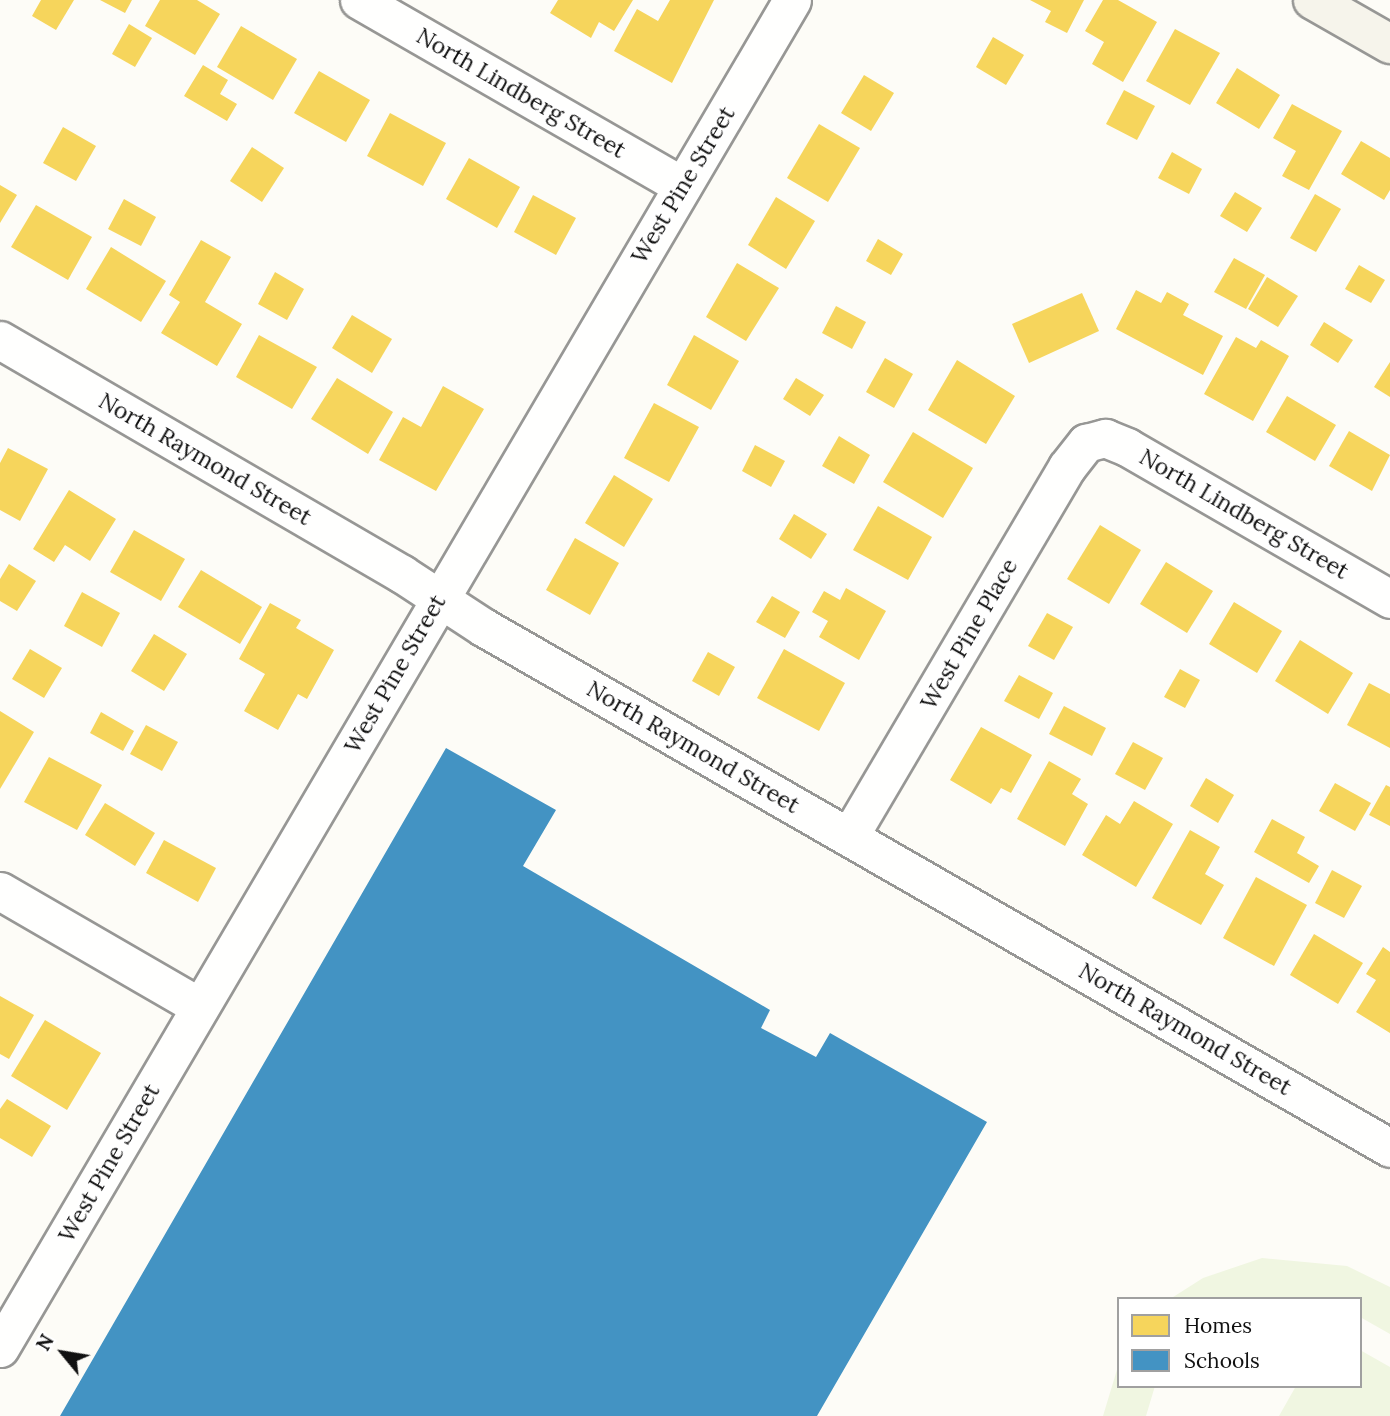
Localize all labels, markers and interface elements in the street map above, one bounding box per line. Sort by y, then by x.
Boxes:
street label: North Lindberg Street [412,22,630,164]
street label: West Pine Street [625,102,741,268]
street label: North Raymond Street [94,387,316,531]
street label: North Lindberg Street [1135,443,1353,585]
street label: West Pine Place [915,554,1023,714]
street label: West Pine Street [339,590,451,758]
street label: North Raymond Street [582,675,804,819]
street label: North Raymond Street [1074,957,1296,1101]
street label: West Pine Street [53,1079,165,1247]
legend [1117,1297,1362,1388]
text: Homes [1184,1312,1252,1339]
north arrow [28,1318,98,1388]
text: N [31,1330,59,1355]
text: Schools [1184,1347,1260,1374]

